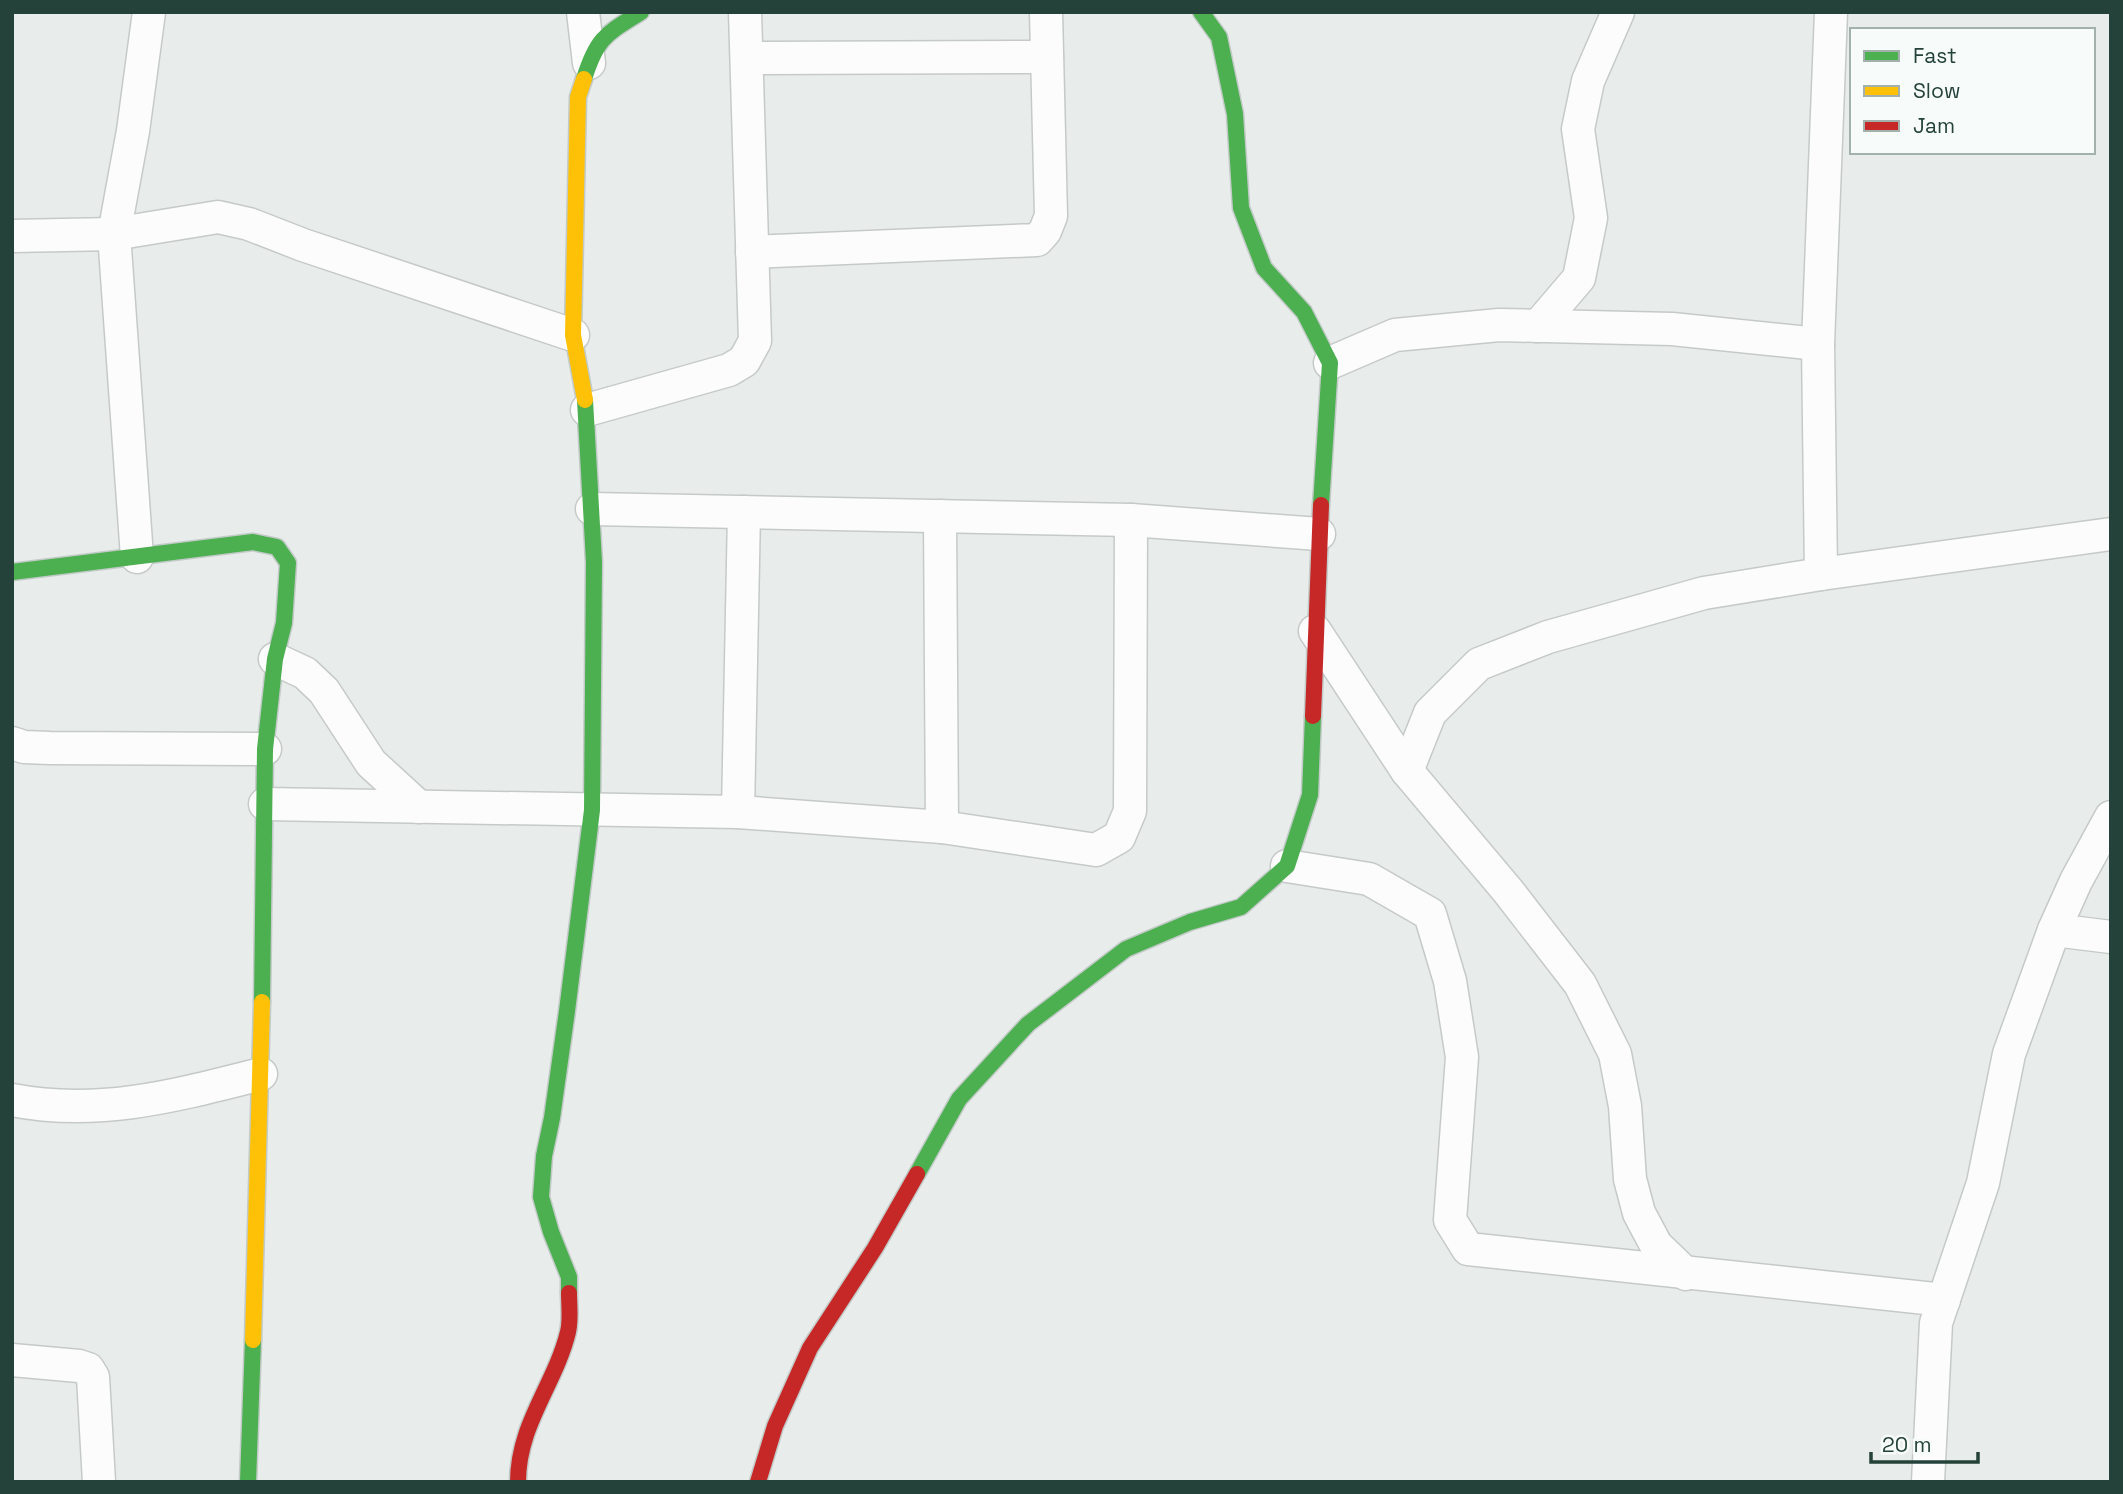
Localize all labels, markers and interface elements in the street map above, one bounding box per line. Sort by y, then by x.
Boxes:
legend [1850,28,2095,154]
text: Fast [1913,42,1957,69]
text: Slow [1913,77,1961,104]
text: Jam [1913,112,1955,139]
scale bar [1871,1420,1978,1464]
text: 20 m [1882,1431,1932,1458]

